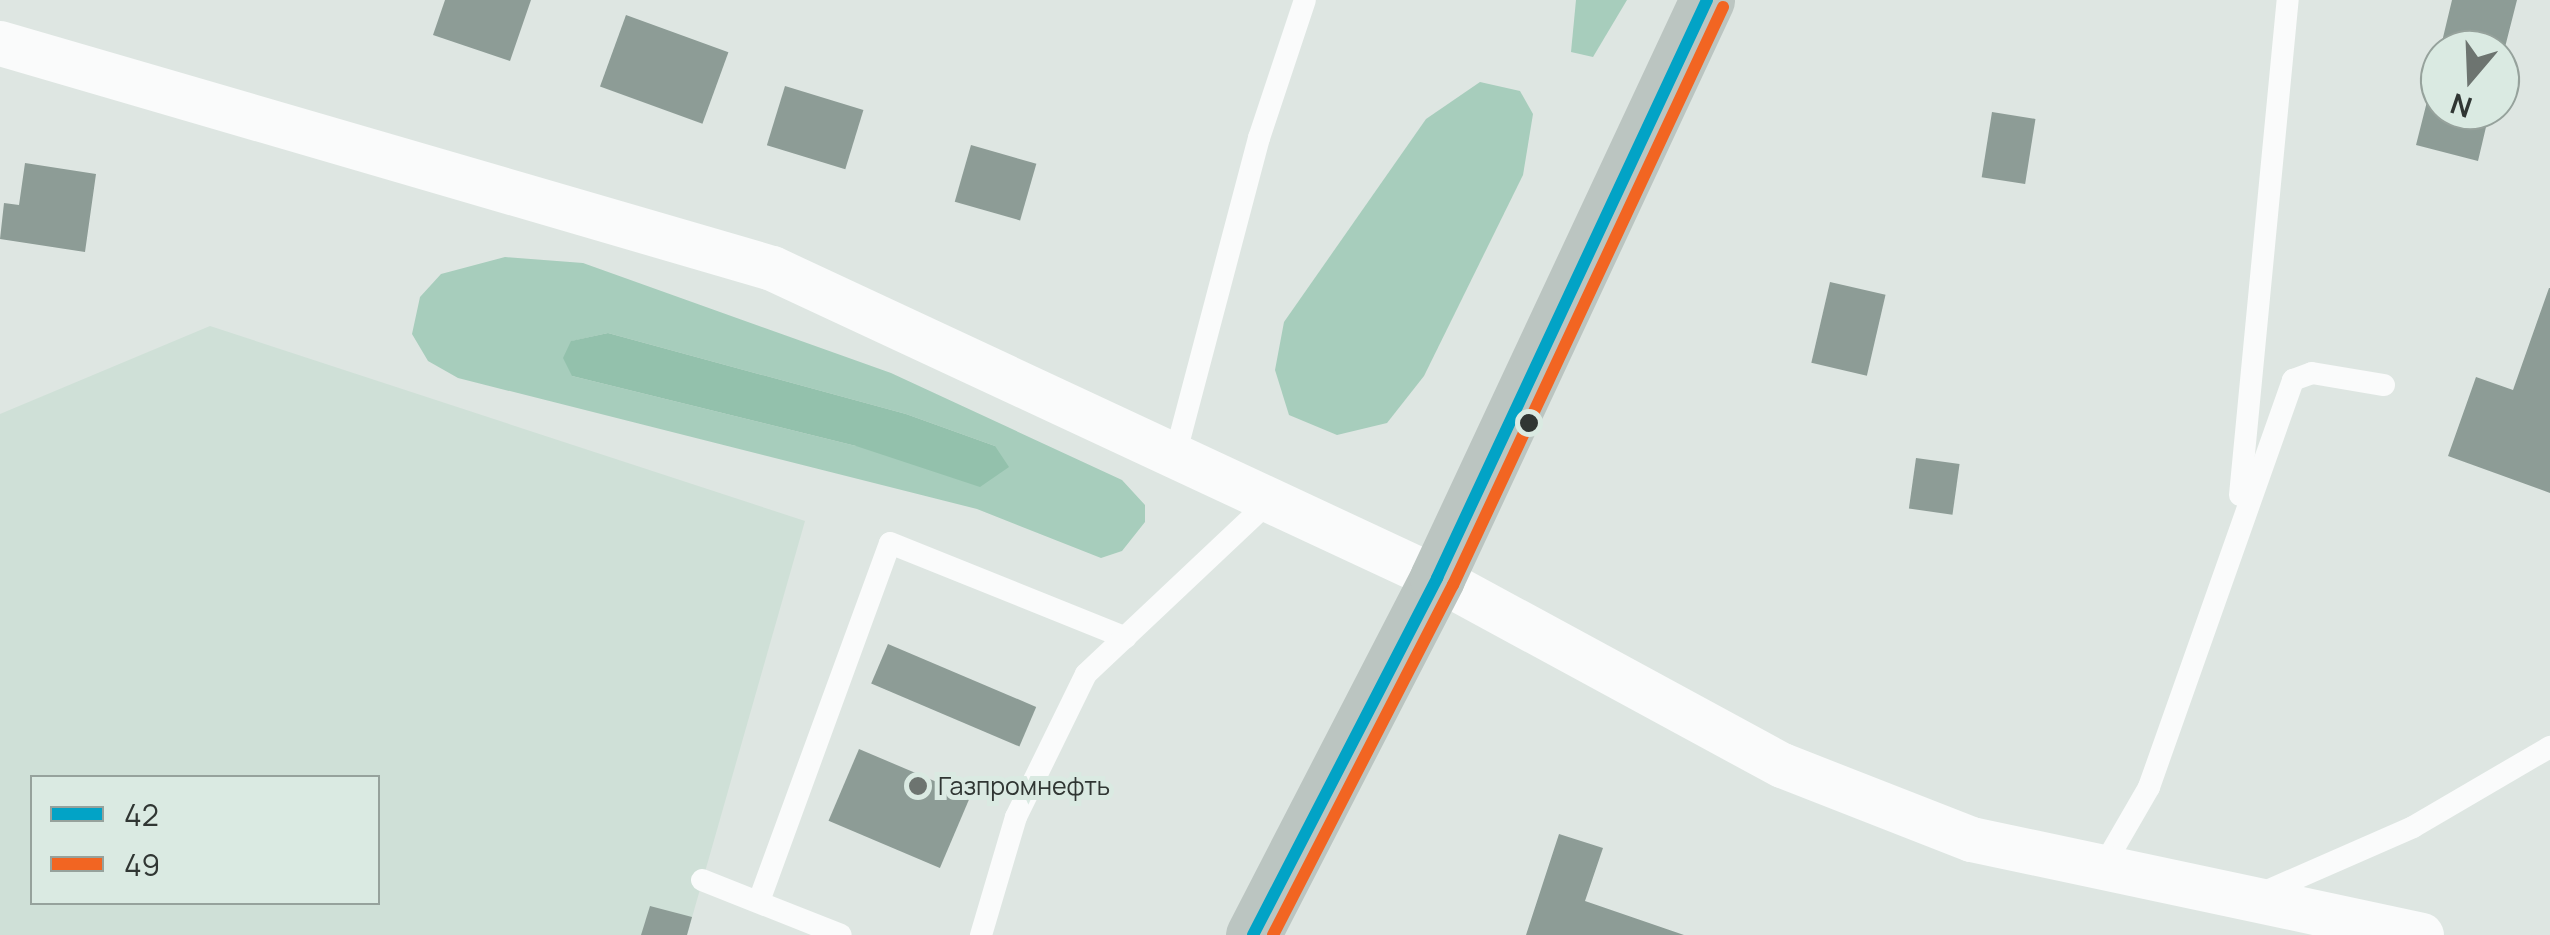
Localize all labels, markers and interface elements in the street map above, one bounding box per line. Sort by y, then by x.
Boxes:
north arrow [2420,30,2520,130]
text: N [2445,85,2477,128]
unlabelled marker [1519,413,1539,433]
place label: Газпромнефть [938,771,1110,801]
legend [30,775,380,905]
marker: Газпромнефть [907,775,929,797]
text: 42 [124,794,159,835]
text: 49 [124,844,160,885]

